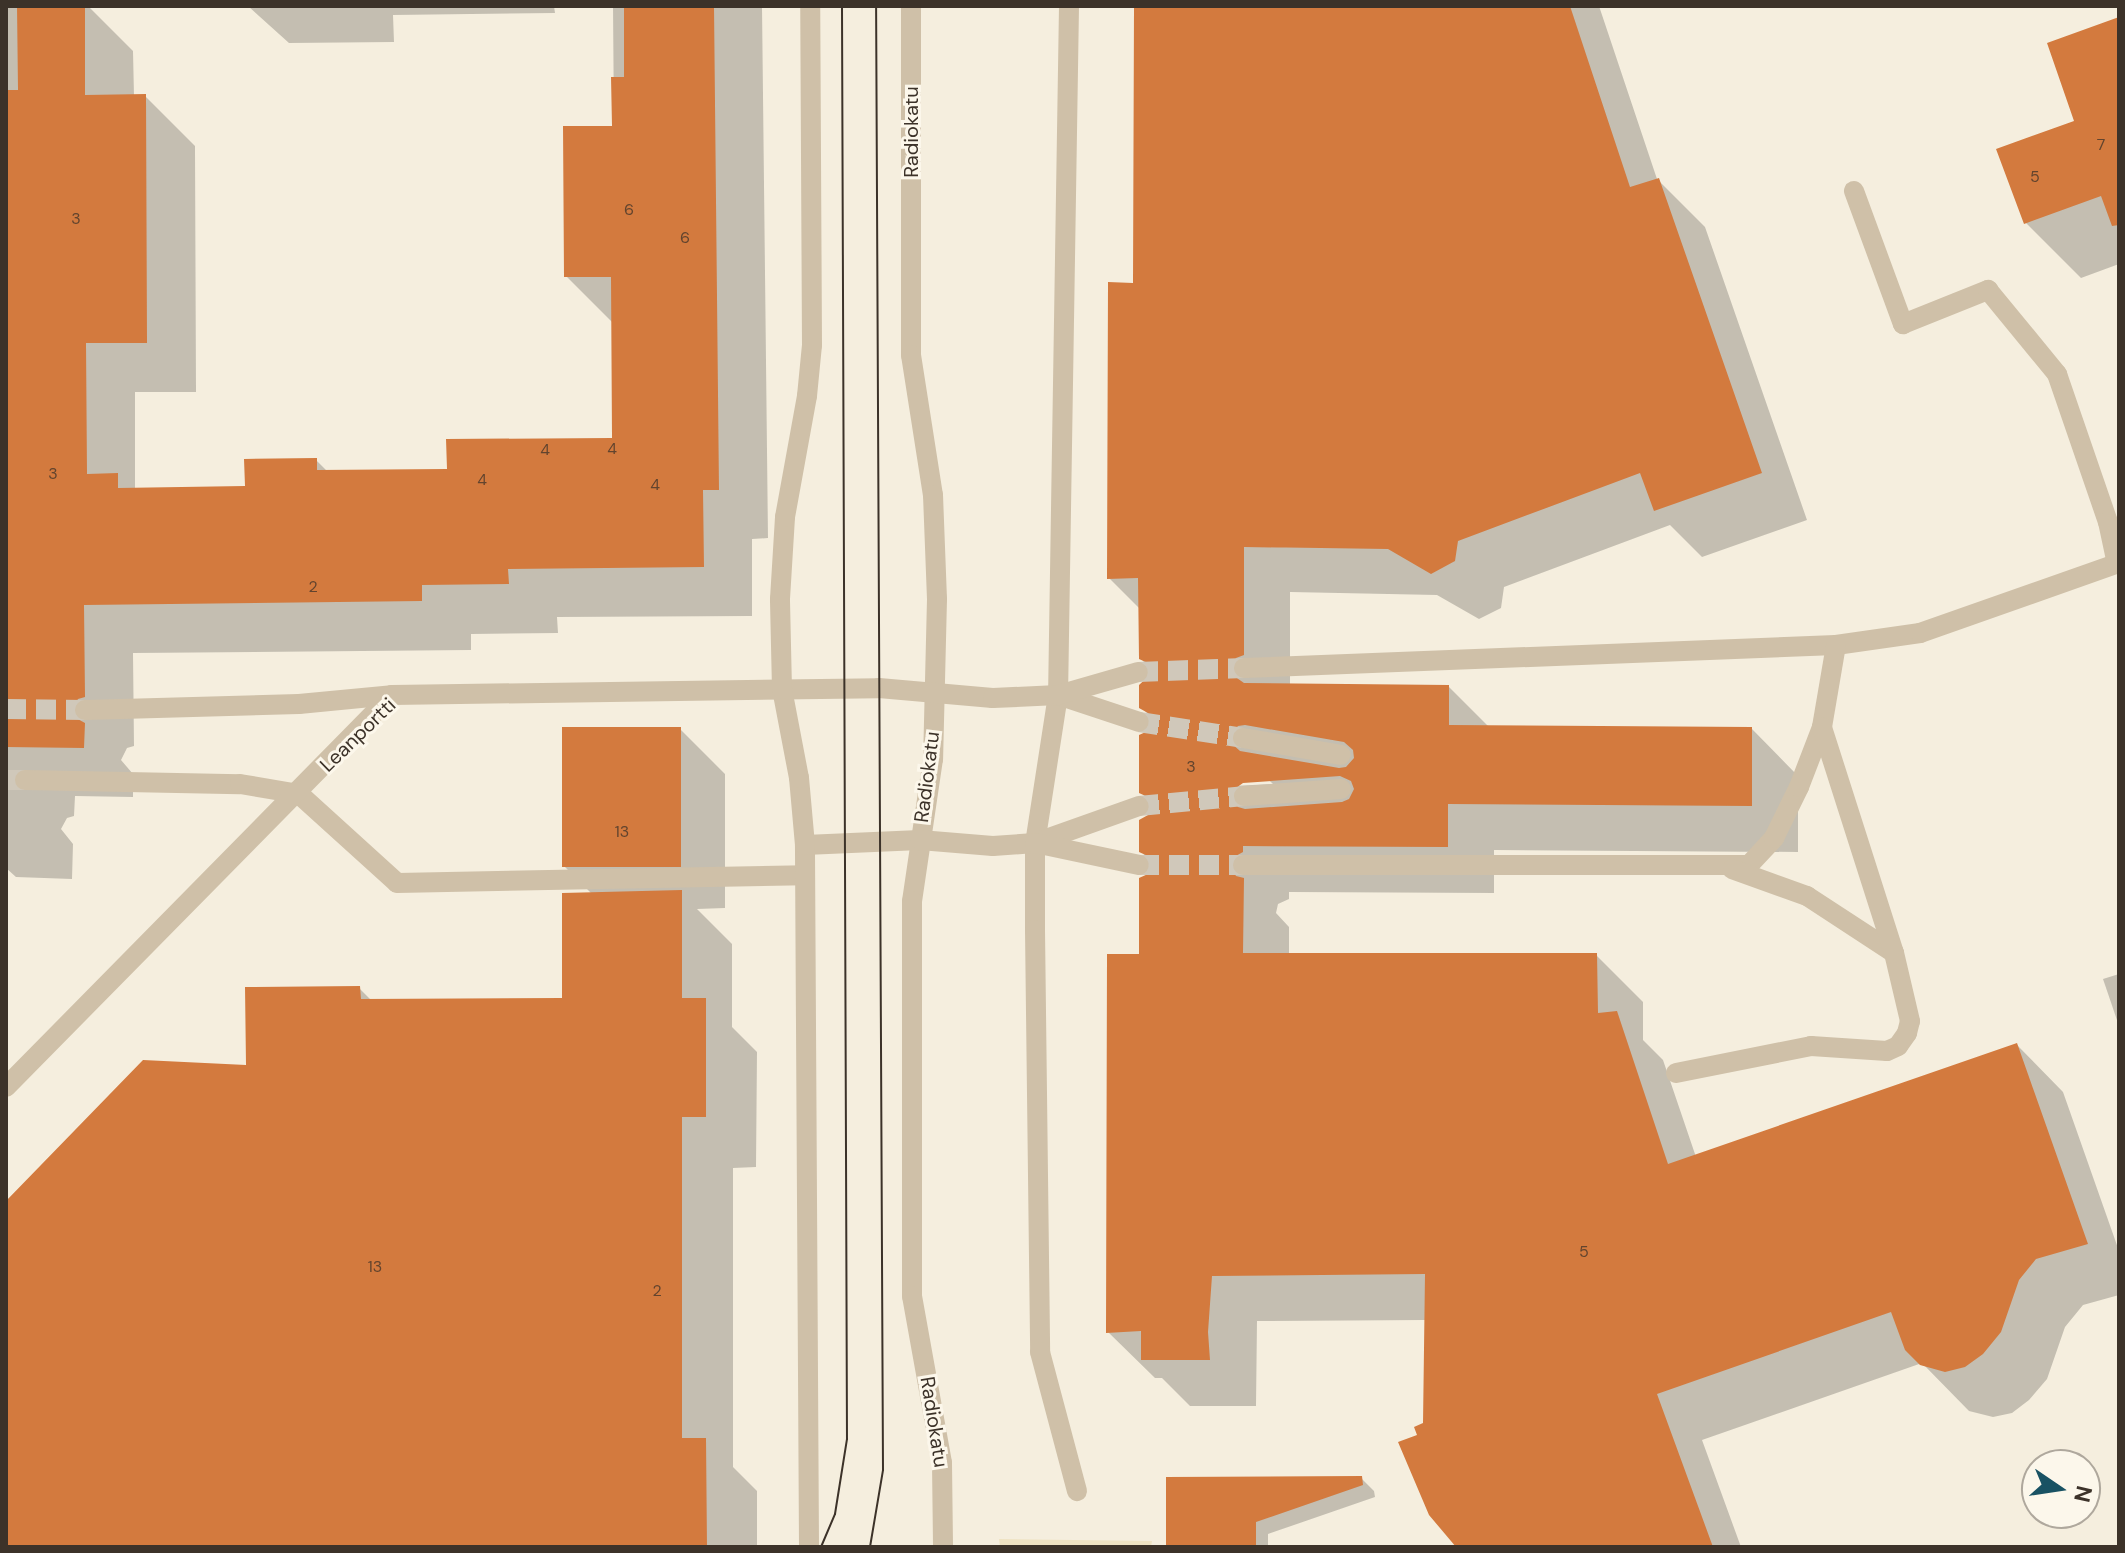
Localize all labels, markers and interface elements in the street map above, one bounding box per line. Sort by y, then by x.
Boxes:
street label: Radiokatu [899,86,923,178]
house number: 7 [2097,135,2105,155]
house number: 5 [2030,167,2040,187]
house number: 6 [624,200,634,220]
house number: 3 [71,209,81,229]
house number: 6 [680,228,690,248]
house number: 4 [607,439,617,459]
house number: 4 [540,440,550,460]
house number: 3 [48,464,58,484]
house number: 4 [477,470,487,490]
house number: 4 [650,475,660,495]
house number: 2 [308,577,318,597]
street label: Leanportti [315,693,401,777]
street label: Radiokatu [910,730,944,824]
house number: 3 [1186,757,1196,777]
house number: 13 [615,822,629,842]
house number: 5 [1579,1242,1589,1262]
house number: 13 [368,1257,382,1277]
house number: 2 [652,1281,662,1301]
street label: Radiokatu [915,1375,953,1469]
north arrow [2021,1449,2101,1529]
text: N [2067,1483,2099,1505]

